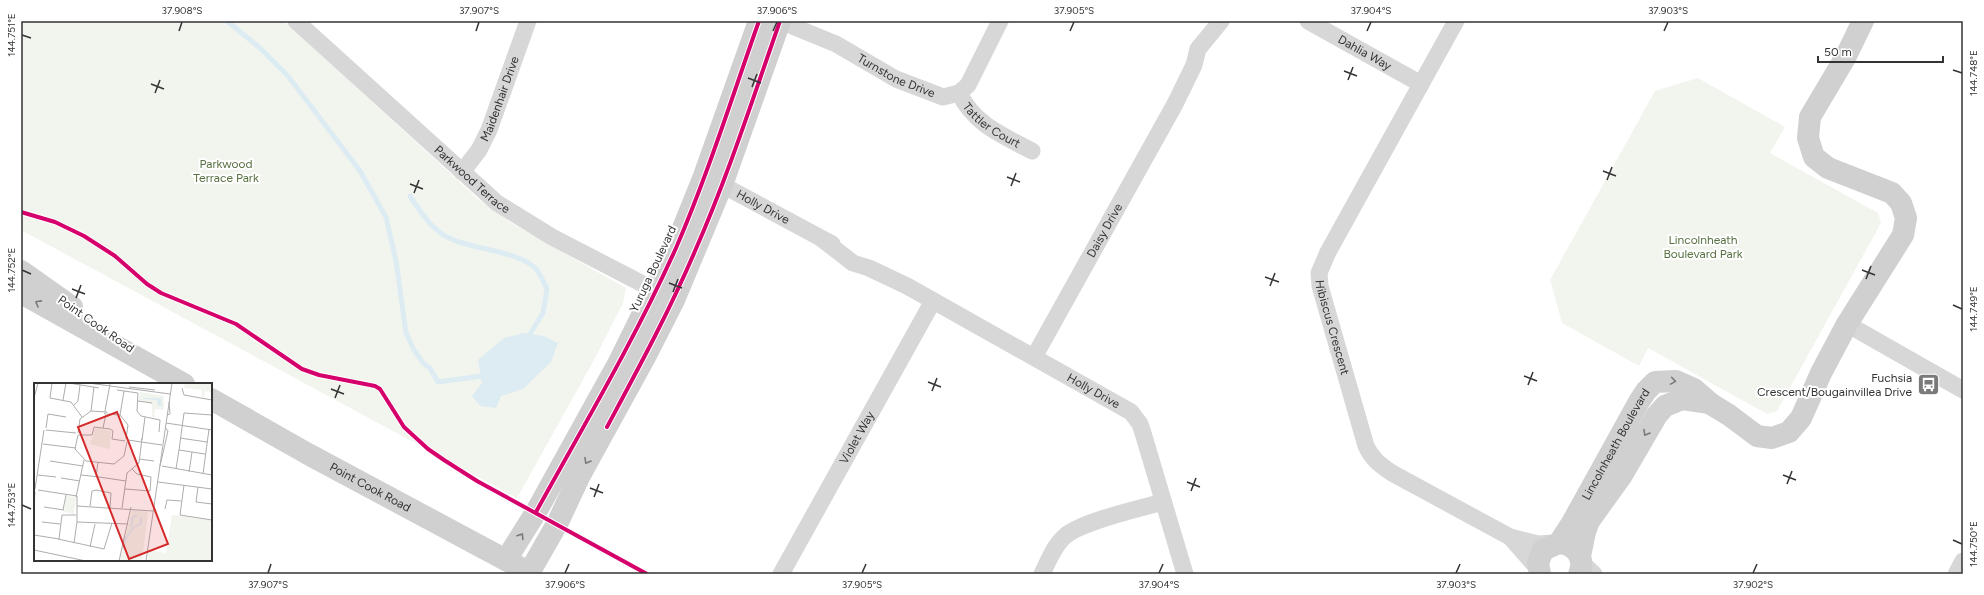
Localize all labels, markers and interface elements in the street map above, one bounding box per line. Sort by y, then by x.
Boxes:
text: 37.908°S [162,4,202,17]
text: 37.907°S [459,4,499,17]
text: 37.906°S [757,4,797,17]
text: 37.905°S [1054,4,1094,17]
text: 37.904°S [1351,4,1392,17]
text: 37.903°S [1648,4,1688,17]
text: 144.751°E [5,13,18,57]
street label: Dahlia Way [1336,32,1395,73]
scale bar [1818,38,1943,64]
text: 50 m [1824,45,1852,59]
text: 144.748°E [1967,50,1980,96]
street label: Turnstone Drive [855,51,938,100]
street label: Maidenhair Drive [477,54,522,144]
street label: Tattler Court [960,100,1023,151]
street label: Parkwood Terrace [431,143,513,216]
park label: Parkwood Terrace Park [193,157,259,185]
street label: Holly Drive [734,187,792,227]
street label: Daisy Drive [1084,200,1125,260]
street label: Yuruga Boulevard [627,224,679,314]
park label: Lincolnheath Boulevard Park [1663,233,1743,261]
text: 144.752°E [5,247,18,292]
street label: Hibiscus Crescent [1313,279,1352,377]
text: 144.749°E [1967,286,1980,332]
street label: Point Cook Road [55,293,137,355]
one-way arrow [35,300,42,307]
street label: Holly Drive [1065,371,1123,412]
place label: Fuchsia Crescent/Bougainvillea Drive [1757,371,1912,399]
bus stop icon: Fuchsia Crescent/Bougainvillea Drive [1915,372,1941,398]
one-way arrow [1670,376,1676,385]
inset map [34,383,212,561]
street label: Lincolnheath Boulevard [1579,386,1653,502]
street label: Violet Way [837,408,877,467]
one-way arrow [1643,429,1650,436]
one-way arrow [585,457,592,464]
street label: Point Cook Road [327,460,413,515]
text: 144.753°E [5,483,18,527]
text: 144.750°E [1967,521,1980,567]
one-way arrow [516,533,523,540]
text: 37.907°S [248,578,288,591]
text: 37.906°S [545,578,585,591]
text: 37.905°S [842,578,882,591]
text: 37.904°S [1139,578,1180,591]
text: 37.903°S [1436,578,1476,591]
text: 37.902°S [1733,578,1773,591]

